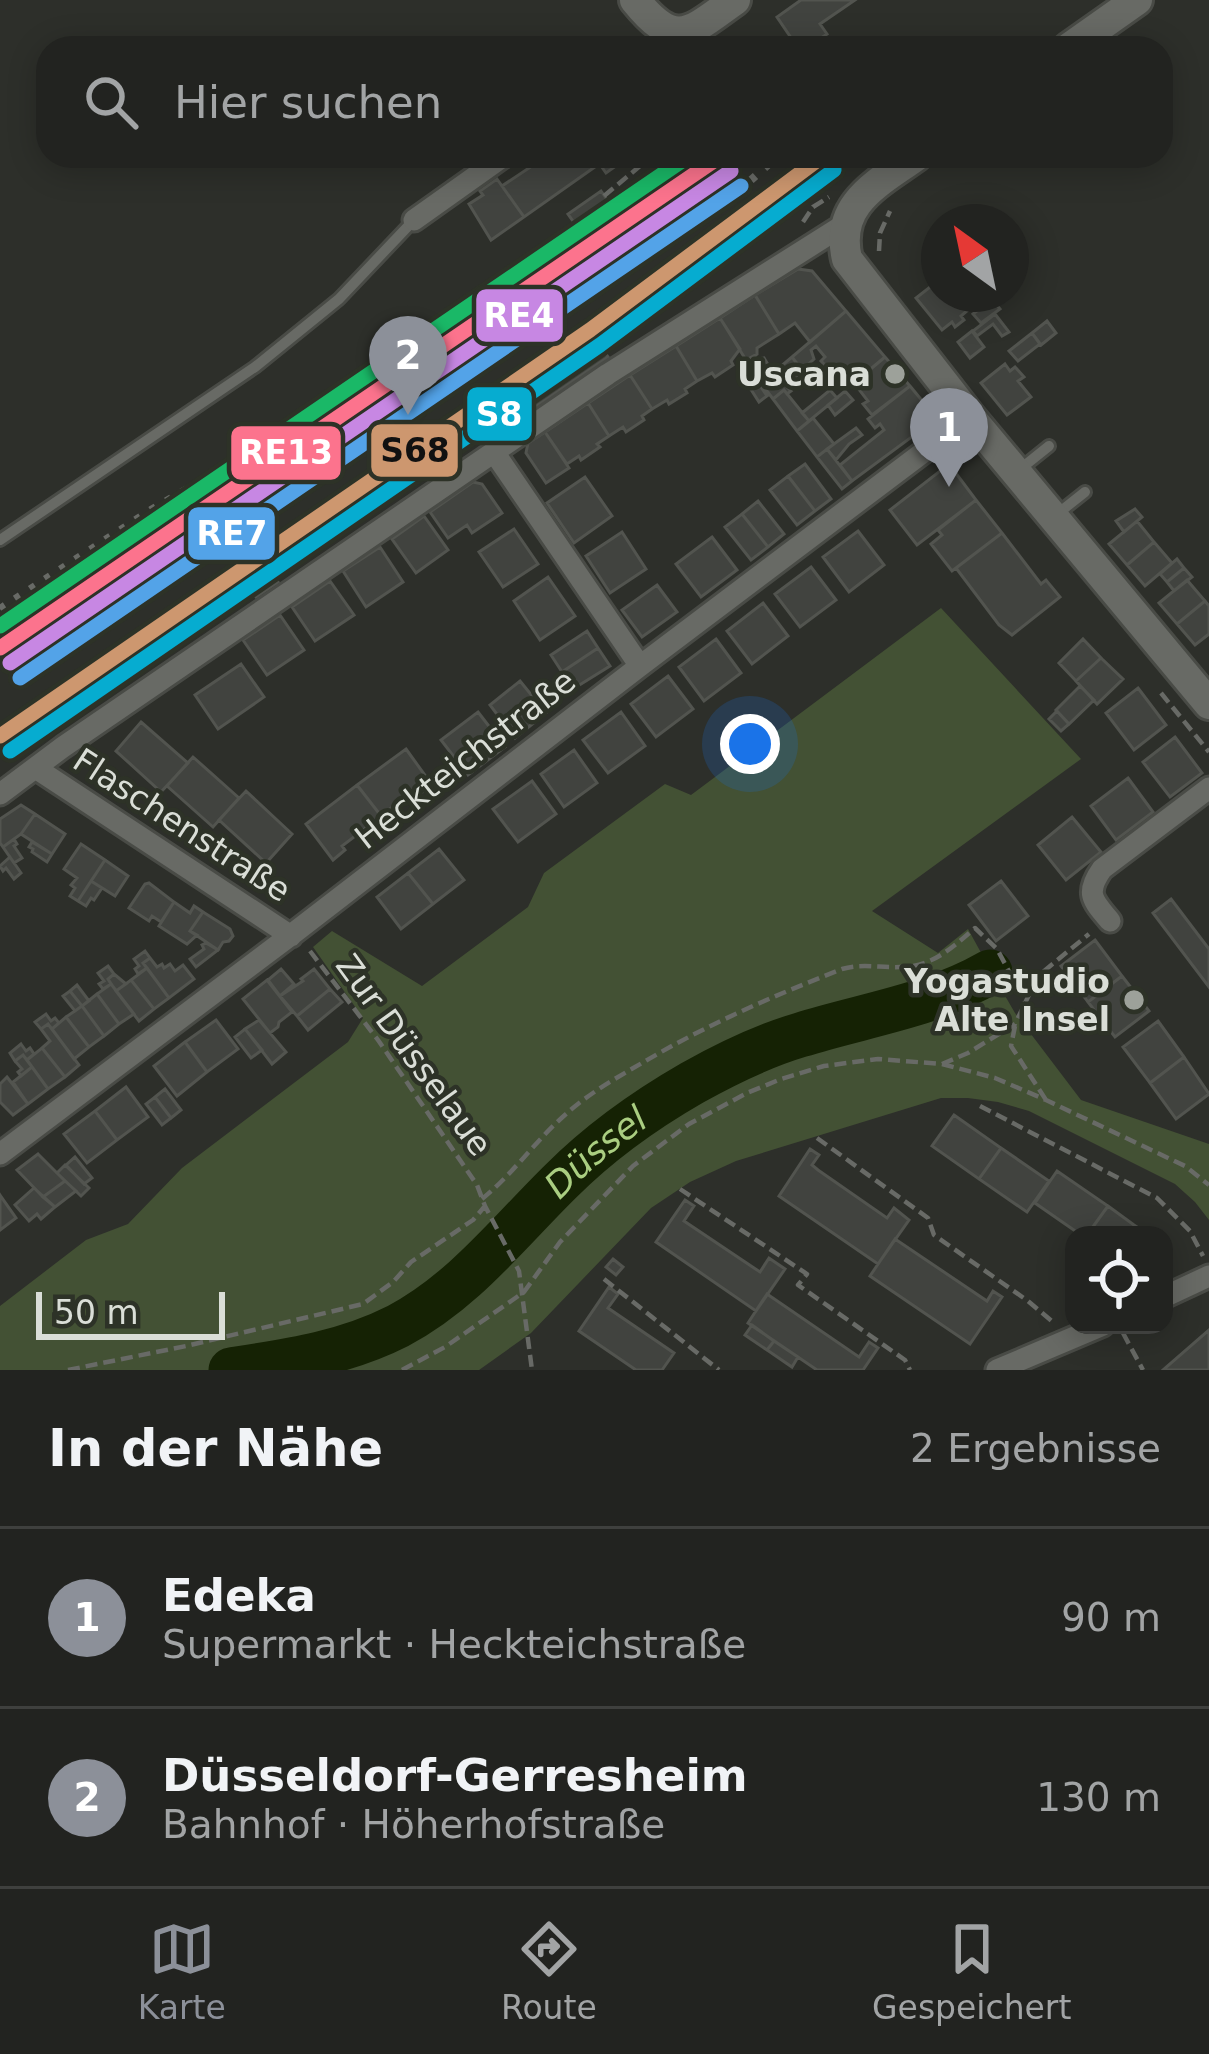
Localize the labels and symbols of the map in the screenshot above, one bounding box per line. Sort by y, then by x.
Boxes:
north arrow [921,204,1029,312]
line badge: RE4 [474,287,565,344]
text: RE4 [484,296,554,335]
pin: 2 [369,316,447,415]
place label: Uscana [737,355,871,394]
marker: Uscana [882,361,908,387]
line badge: S8 [465,385,534,443]
pin: 1 [910,388,988,487]
text: S8 [476,395,522,434]
line badge: S68 [369,422,460,479]
line badge: RE13 [229,424,343,482]
text: S68 [380,431,450,470]
text: RE13 [239,433,333,472]
line badge: RE7 [186,505,277,562]
text: RE7 [197,514,267,553]
street label: Heckteichstraße [347,661,583,857]
your location [720,714,780,774]
street label: Flaschenstraße [66,740,298,910]
street label: Zur Düsselaue [328,947,500,1163]
place label: Yogastudio Alte Insel [903,962,1110,1039]
marker: Yogastudio Alte Insel [1121,987,1147,1013]
water label: Düssel [536,1097,654,1206]
scale bar [36,1286,225,1339]

